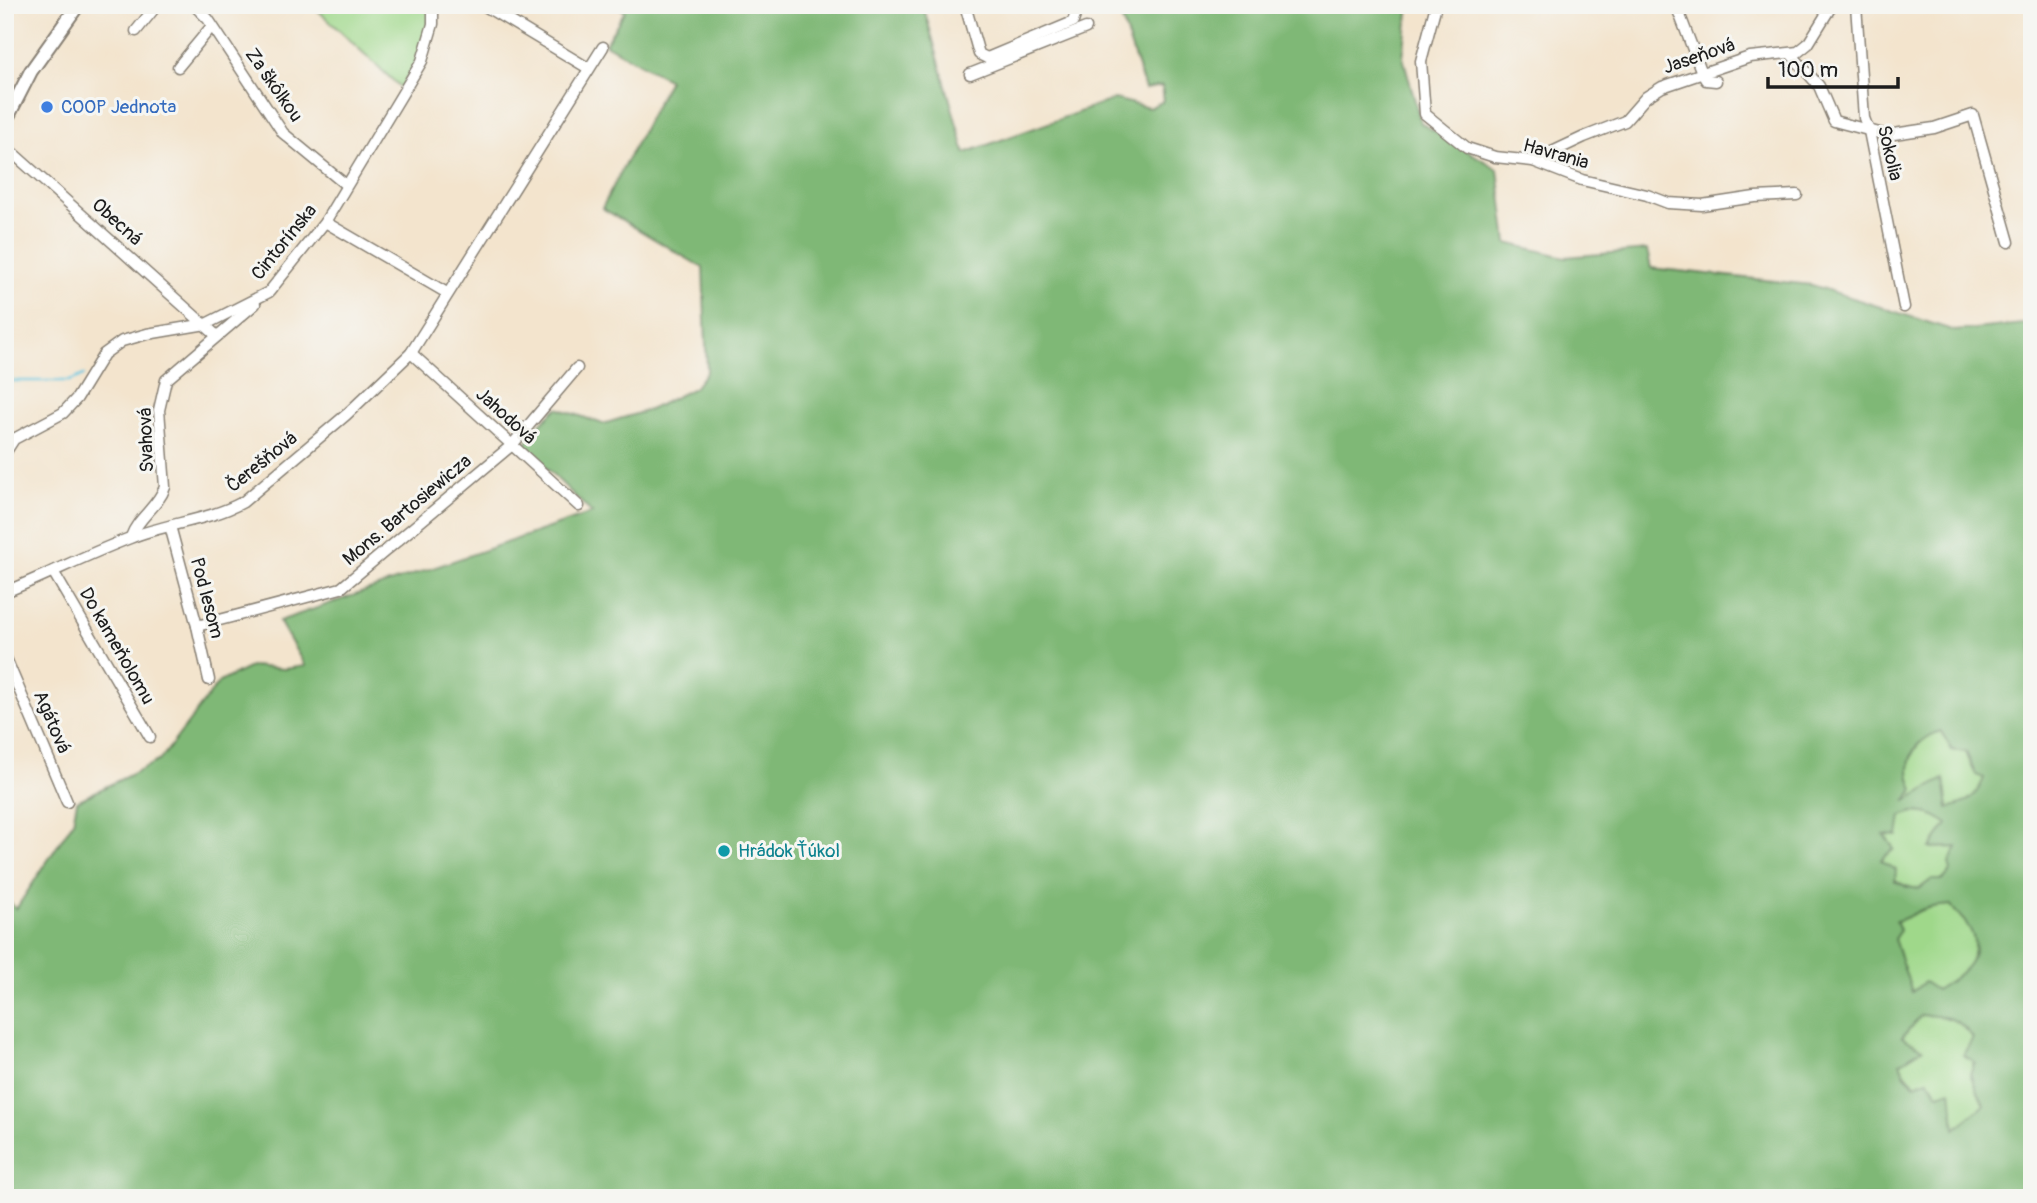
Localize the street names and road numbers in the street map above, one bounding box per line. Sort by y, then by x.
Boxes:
street label: Jaseňová [1660,33,1738,79]
street label: Za škôlkou [240,43,308,127]
street label: Sokolia [1872,123,1908,183]
street label: Havrania [1520,133,1592,175]
street label: Obecná [87,193,147,251]
street label: Cintorínska [246,199,322,285]
street label: Jahodová [471,382,541,450]
street label: Svahová [133,407,159,473]
street label: Čerešňová [222,426,302,498]
street label: Mons. Bartosiewicza [338,449,476,571]
street label: Pod lesom [185,555,229,641]
street label: Do kameňolomu [74,583,160,709]
street label: Agátová [28,687,76,757]

